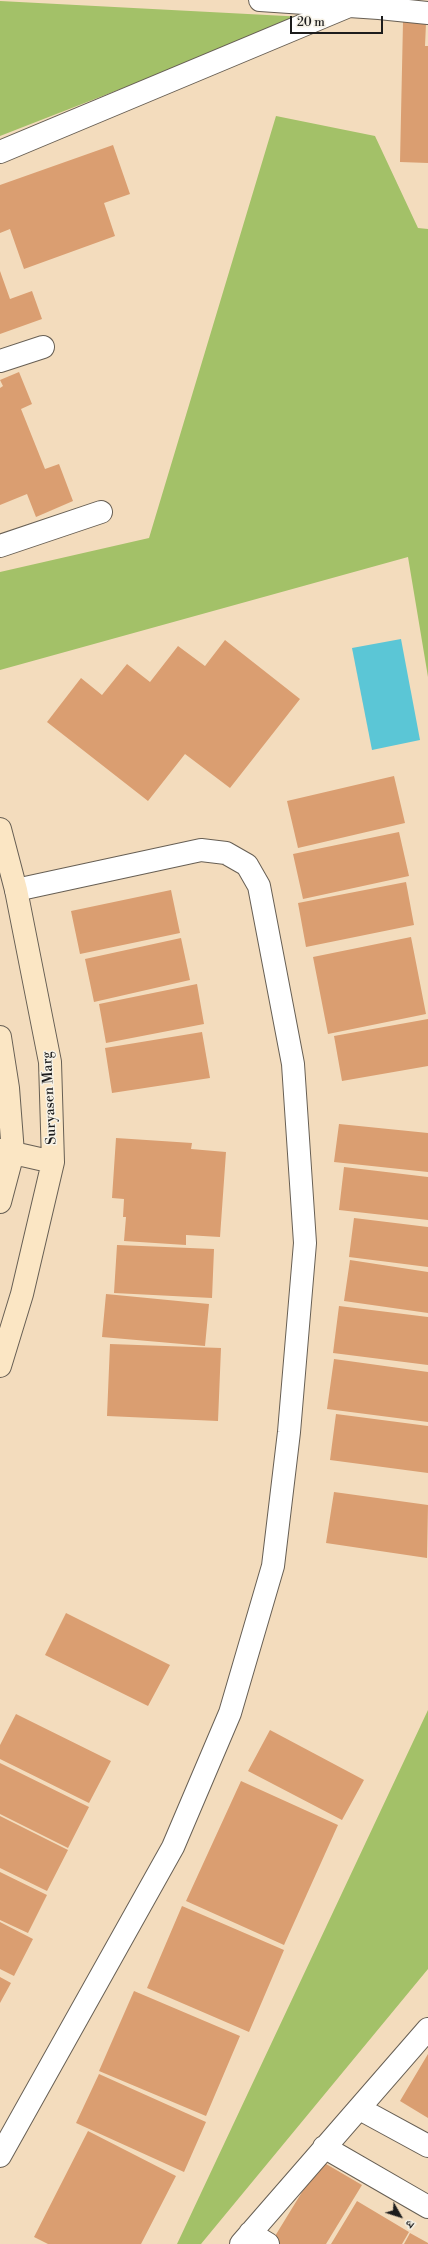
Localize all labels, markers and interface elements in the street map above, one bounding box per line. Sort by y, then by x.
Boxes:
scale bar [292,8,385,34]
text: 20 m [297,15,325,30]
street label: Suryasen Marg [39,1051,61,1145]
north arrow [380,2196,420,2236]
text: उ [402,2217,417,2230]

